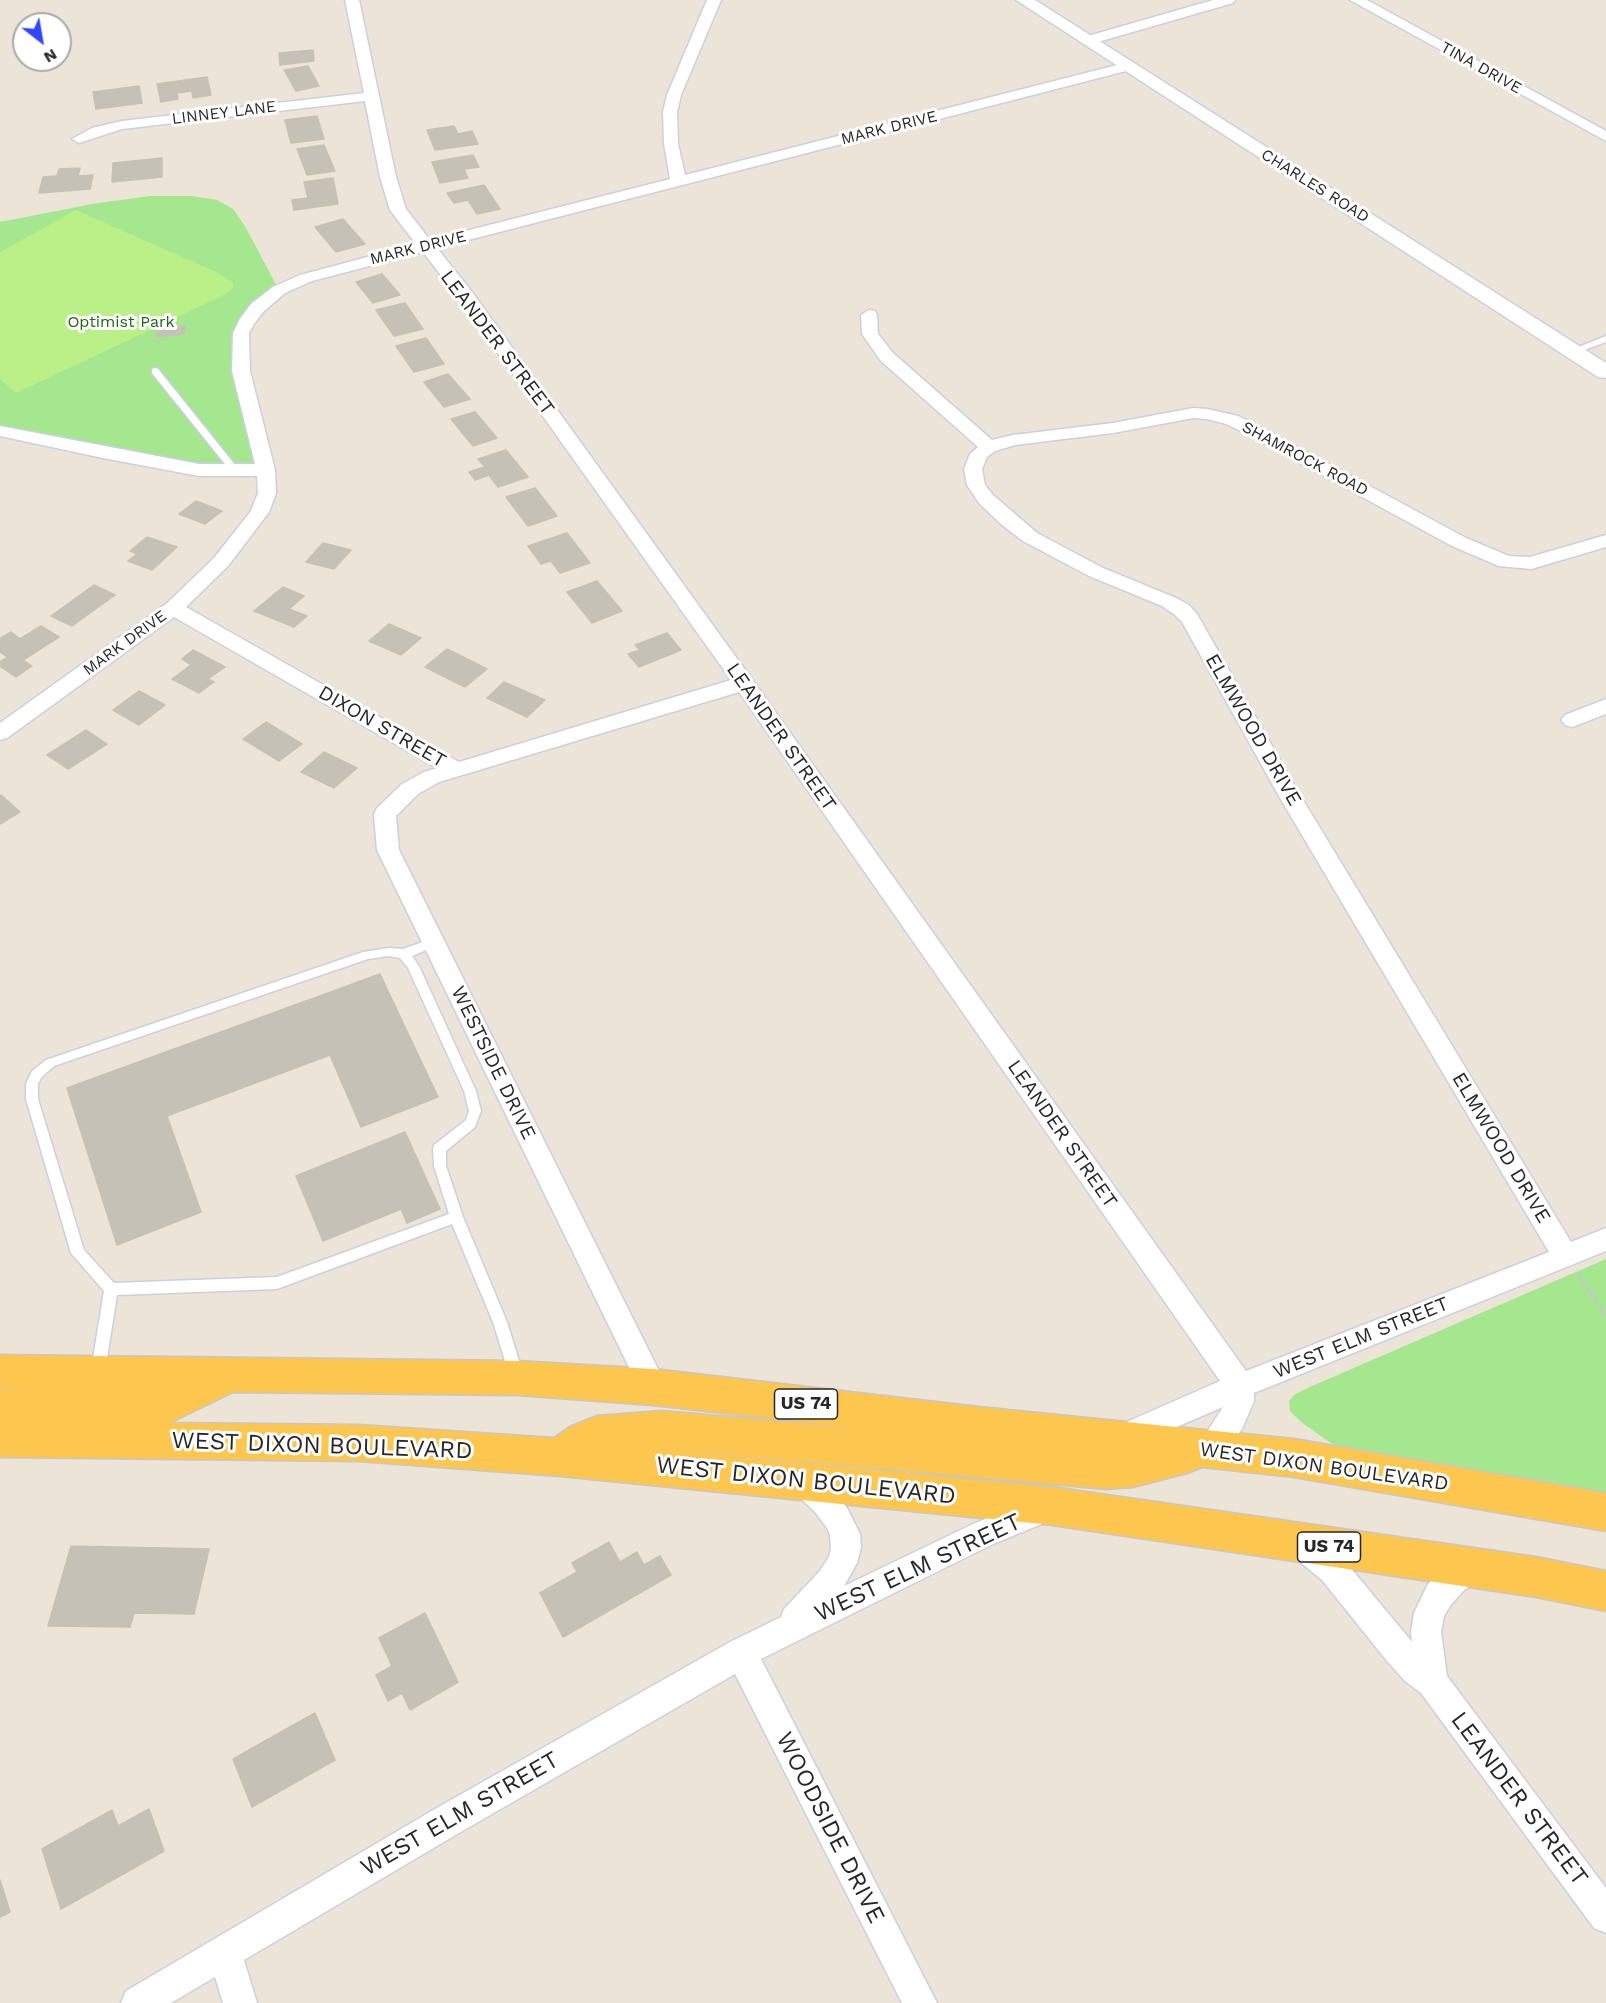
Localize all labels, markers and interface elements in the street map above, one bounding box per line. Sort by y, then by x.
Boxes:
north arrow [12,12,72,72]
street label: TINA DRIVE [1437,38,1525,98]
text: N [41,45,60,67]
street label: LINNEY LANE [171,97,277,129]
street label: MARK DRIVE [839,107,939,149]
street label: CHARLES ROAD [1257,145,1373,227]
street label: MARK DRIVE [368,227,468,269]
street label: LEANDER STREET [435,266,559,420]
park label: Optimist Park [67,312,175,332]
street label: SHAMROCK ROAD [1239,418,1371,500]
street label: MARK DRIVE [80,606,170,680]
street label: ELMWOOD DRIVE [1200,650,1306,810]
street label: LEANDER STREET [721,658,841,816]
street label: DIXON STREET [314,681,450,773]
street label: WESTSIDE DRIVE [445,982,541,1144]
street label: LEANDER STREET [1002,1055,1122,1213]
street label: ELMWOOD DRIVE [1447,1068,1555,1228]
street label: WEST ELM STREET [1270,1292,1452,1384]
road number: US 74 [774,1389,838,1419]
street label: WEST DIXON BOULEVARD [171,1426,473,1466]
street label: WEST DIXON BOULEVARD [1198,1438,1450,1496]
street label: WEST DIXON BOULEVARD [655,1451,957,1511]
street label: WEST ELM STREET [810,1508,1026,1628]
road number: US 74 [1298,1532,1360,1562]
street label: LEANDER STREET [1444,1706,1594,1892]
street label: WOODSIDE DRIVE [769,1728,891,1928]
street label: WEST ELM STREET [356,1745,564,1883]

